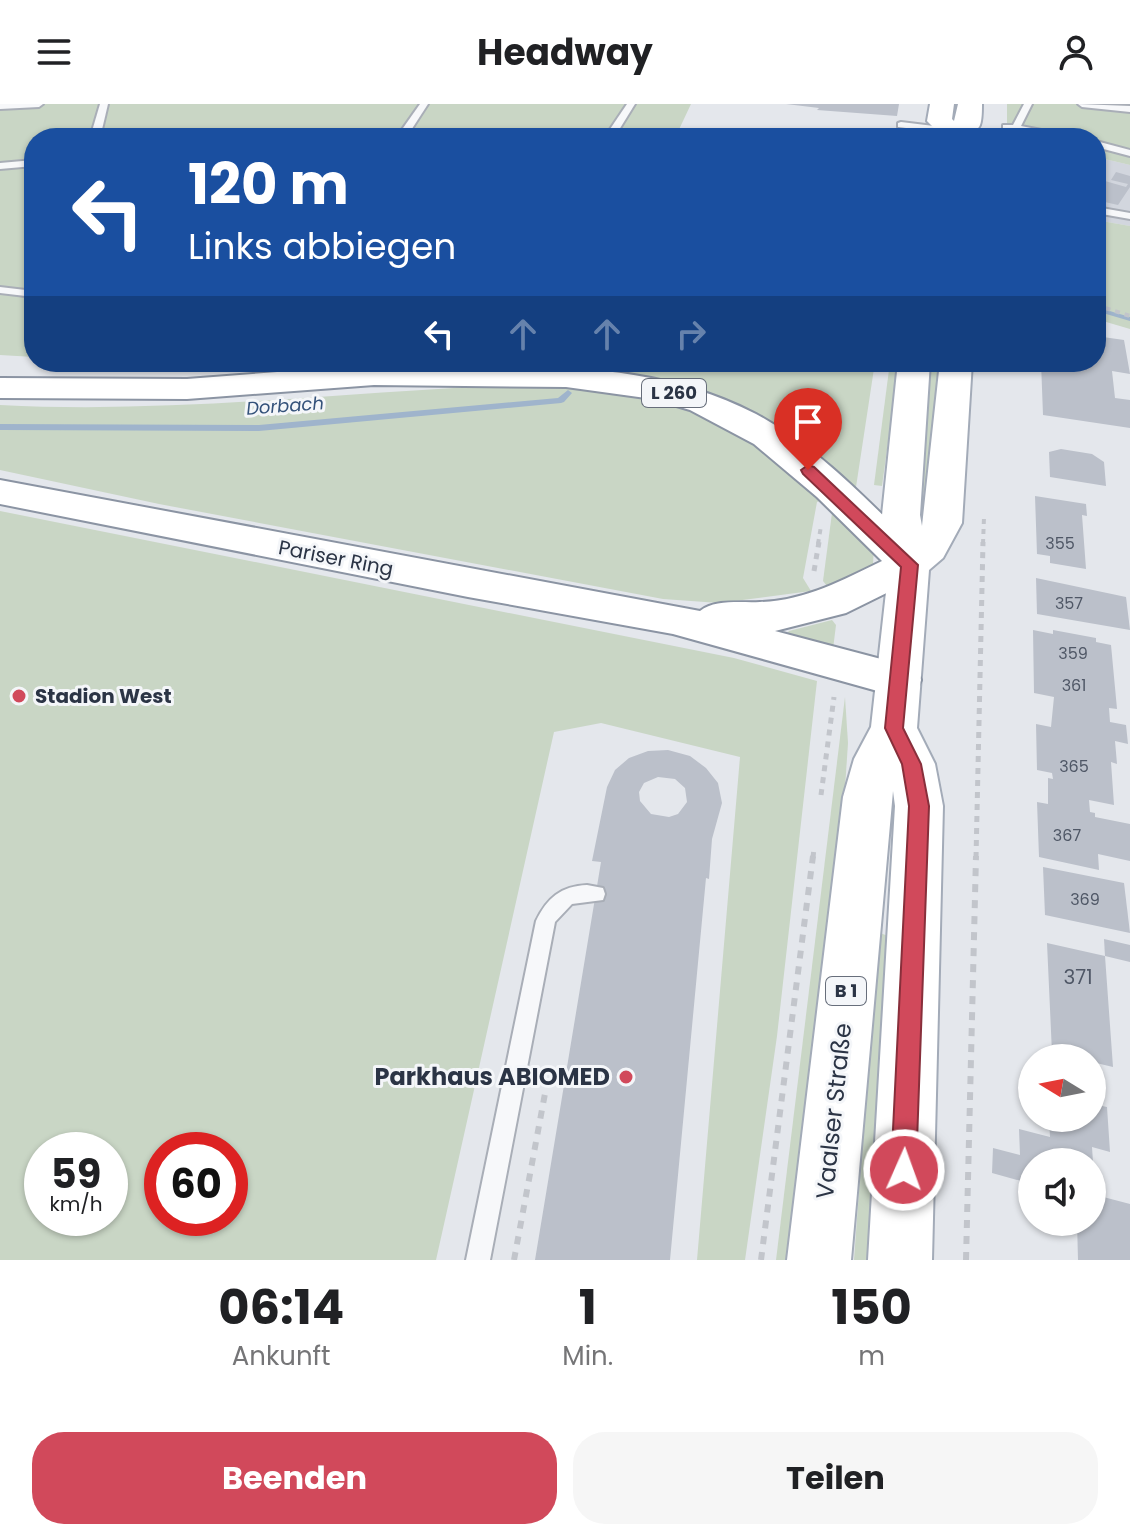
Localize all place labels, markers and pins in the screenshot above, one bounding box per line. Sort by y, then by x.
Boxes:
pin [774,388,842,470]
place label: Stadion West [35,682,172,710]
marker: Stadion West [10,687,28,705]
place label: Parkhaus ABIOMED [375,1060,610,1093]
marker: Parkhaus ABIOMED [617,1068,635,1086]

